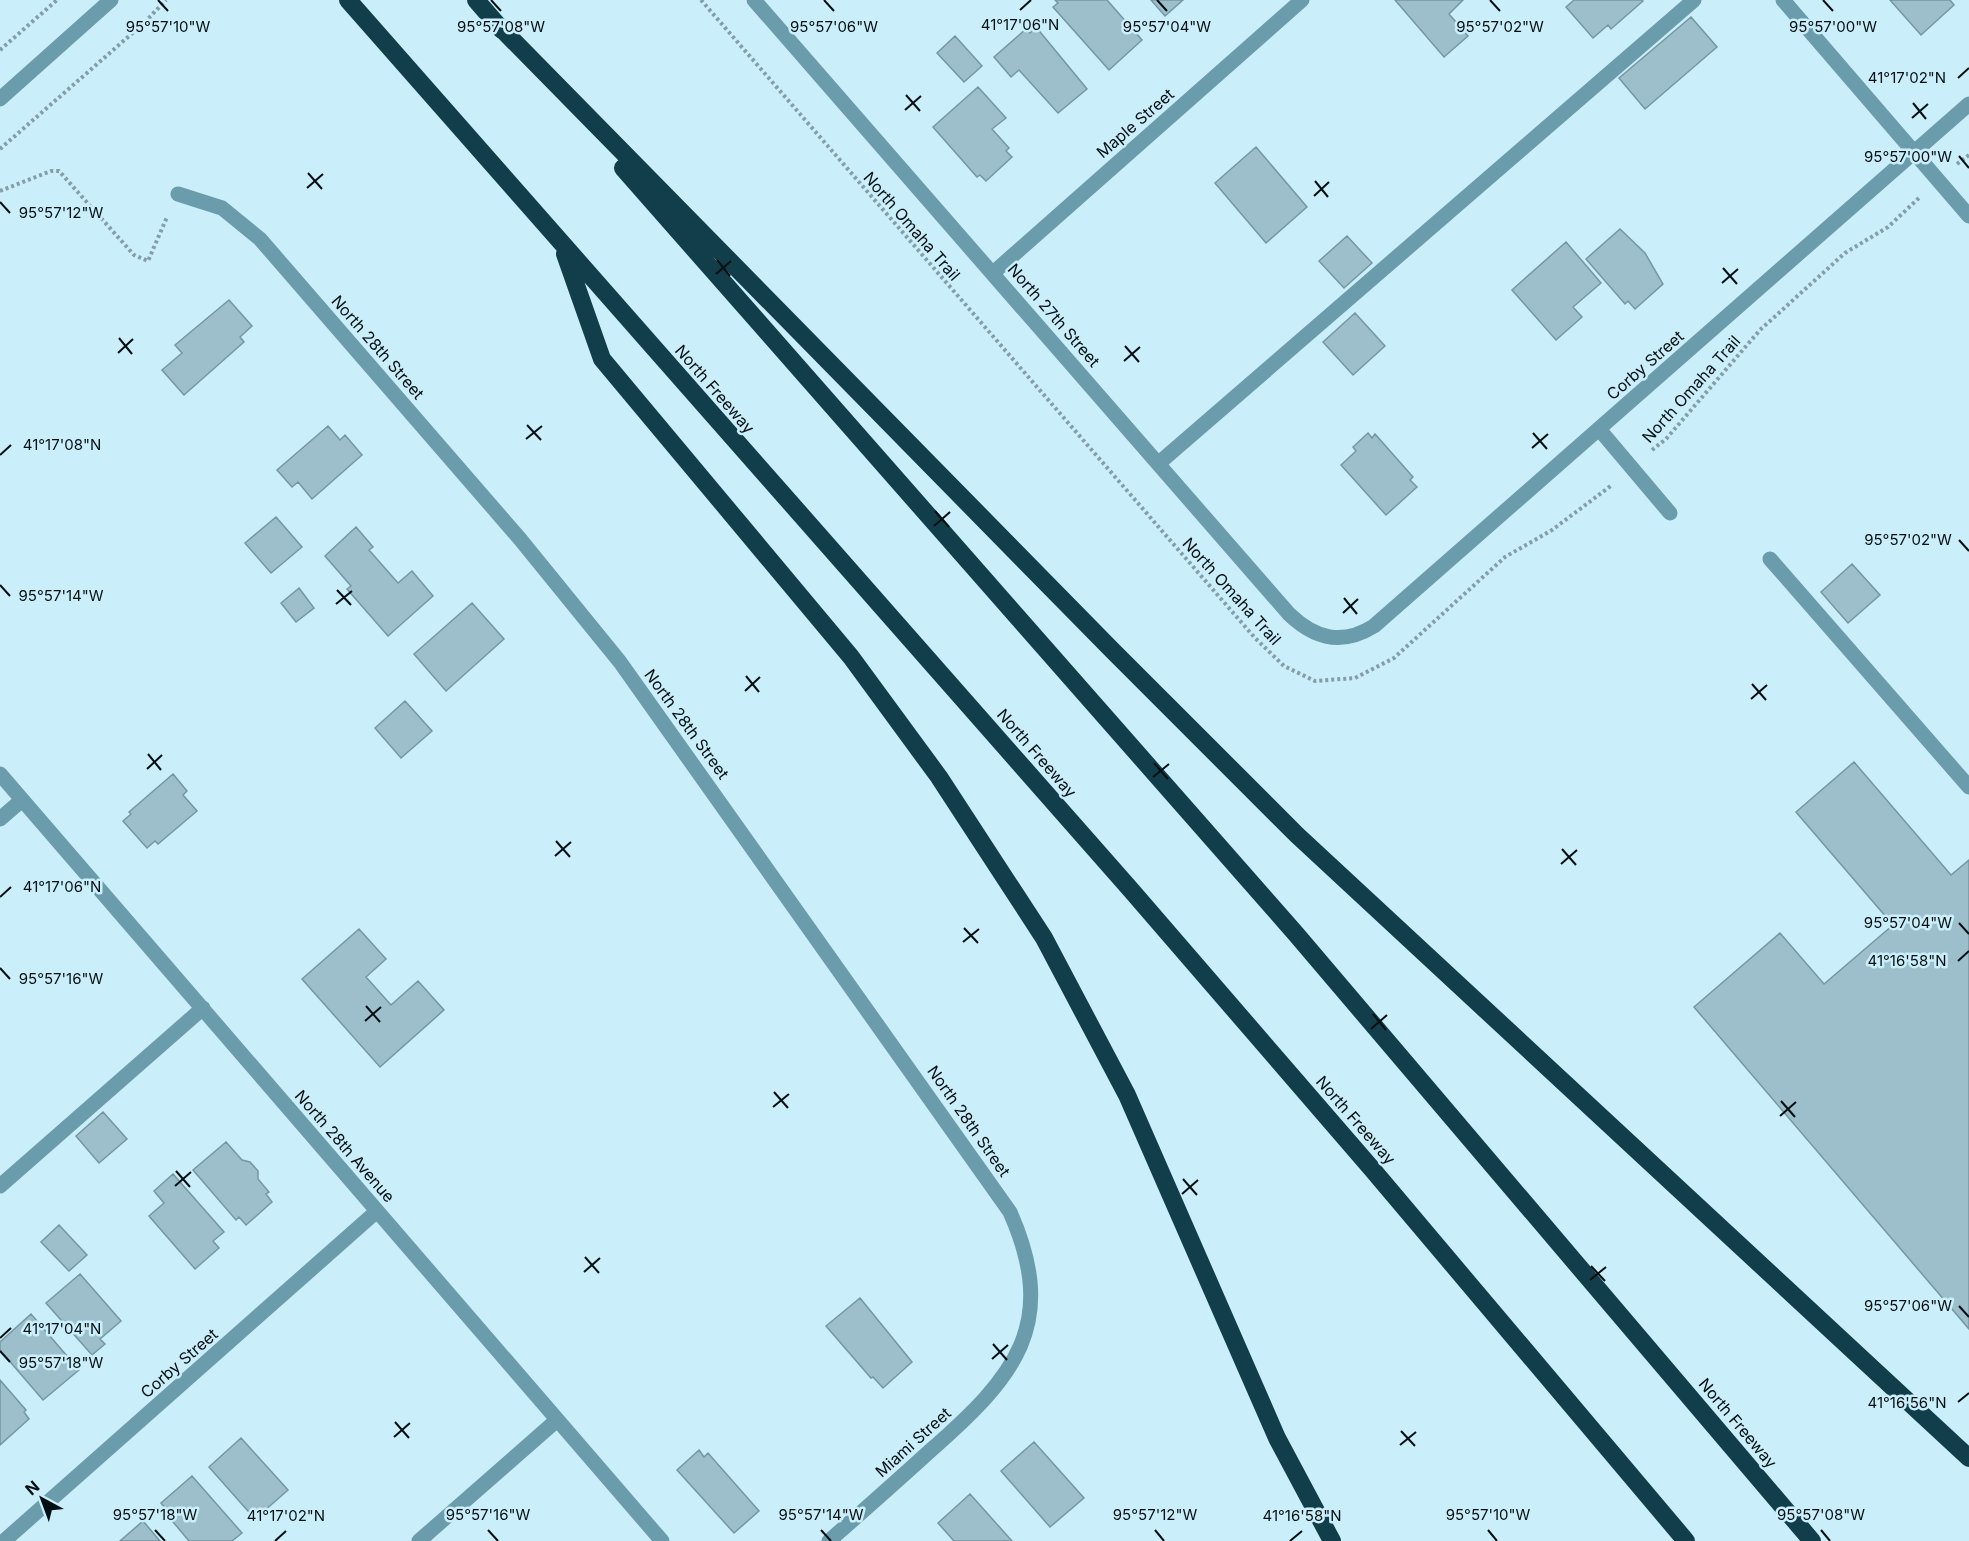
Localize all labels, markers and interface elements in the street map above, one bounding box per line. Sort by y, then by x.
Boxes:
text: 41°17'06"N [981,15,1059,34]
text: 95°57'10"W [126,17,211,36]
text: 95°57'08"W [457,17,545,36]
text: 95°57'06"W [790,17,878,36]
text: 95°57'04"W [1123,17,1211,36]
text: 95°57'02"W [1456,17,1544,36]
text: 95°57'00"W [1789,17,1877,36]
text: 41°17'02"N [1868,68,1946,87]
street label: Maple Street [1092,84,1178,162]
text: 95°57'00"W [1864,147,1952,166]
street label: North Omaha Trail [859,168,965,284]
text: 95°57'12"W [19,203,103,222]
street label: North 27th Street [1004,259,1104,371]
street label: North 28th Street [327,291,429,403]
street label: Corby Street [1602,326,1688,404]
street label: North Omaha Trail [1638,331,1744,447]
street label: North Freeway [671,341,759,437]
text: 41°17'08"N [23,435,101,454]
text: 95°57'02"W [1864,530,1952,549]
street label: North Omaha Trail [1179,533,1285,649]
text: 95°57'14"W [19,586,104,605]
street label: North 28th Street [640,665,734,783]
street label: North Freeway [993,705,1081,801]
text: 41°17'06"N [23,877,101,896]
text: 95°57'04"W [1864,913,1952,932]
text: 41°16'58"N [1868,951,1946,970]
text: 95°57'16"W [19,969,103,988]
street label: North 28th Street [923,1062,1015,1180]
street label: North Freeway [1312,1072,1400,1168]
street label: North 28th Avenue [291,1086,399,1206]
text: 95°57'06"W [1864,1296,1952,1315]
text: 41°17'04"N [23,1319,101,1338]
street label: Corby Street [136,1324,222,1402]
text: 95°57'18"W [19,1353,103,1372]
street label: North Freeway [1695,1374,1781,1472]
text: 41°16'56"N [1868,1393,1946,1412]
street label: Miami Street [871,1403,955,1481]
north arrow [12,1469,72,1529]
text: N [21,1476,43,1499]
text: 95°57'18"W [113,1505,197,1524]
text: 95°57'16"W [446,1505,530,1524]
text: 95°57'14"W [779,1505,864,1524]
text: 95°57'12"W [1113,1505,1197,1524]
text: 95°57'10"W [1446,1505,1531,1524]
text: 95°57'08"W [1777,1505,1865,1524]
text: 41°17'02"N [247,1506,325,1525]
text: 41°16'58"N [1263,1506,1341,1525]

